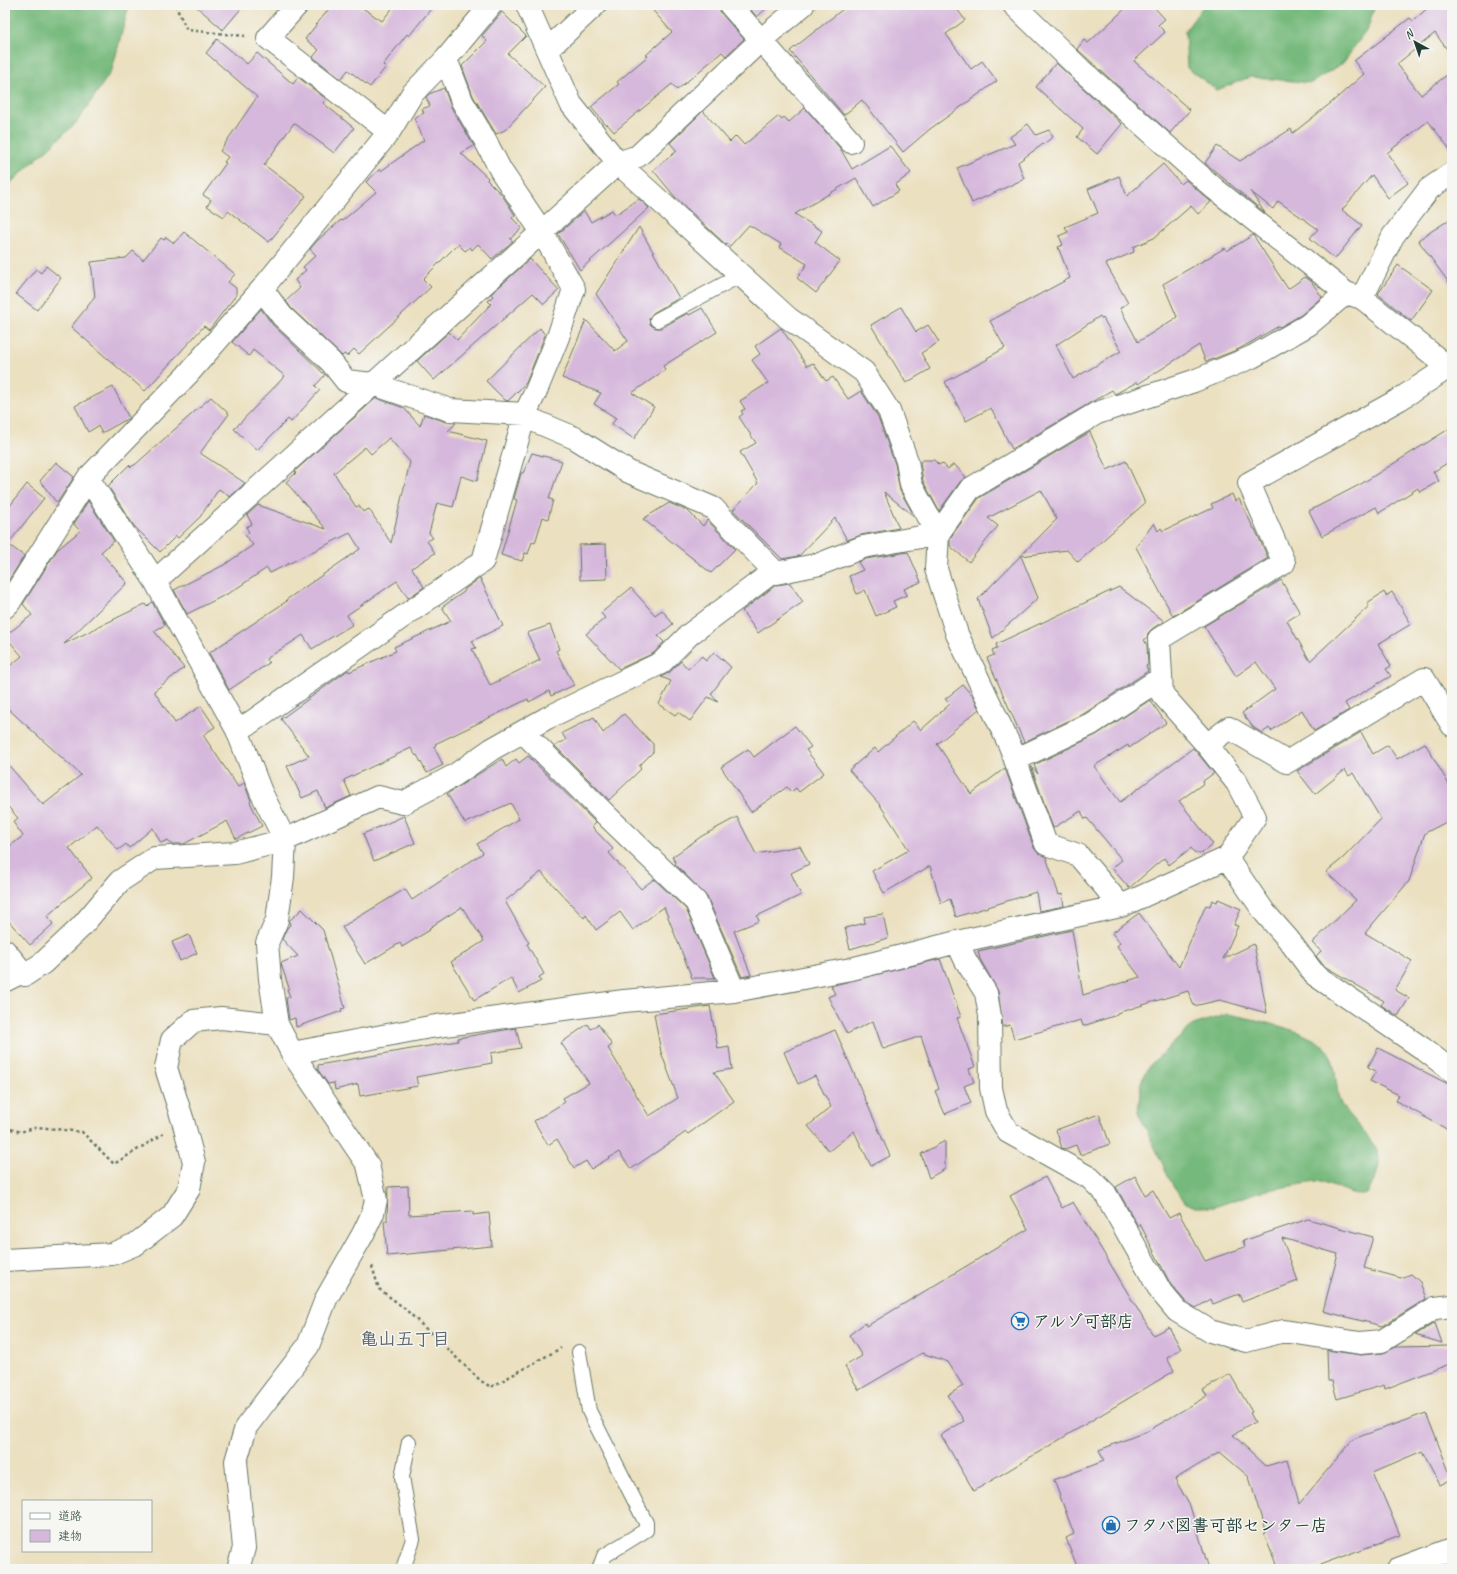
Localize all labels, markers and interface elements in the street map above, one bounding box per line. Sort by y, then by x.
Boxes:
north arrow [1395,22,1435,62]
text: N [1401,25,1417,42]
supermarket icon: アルゾ可部店 [1010,1311,1030,1331]
place label: アルゾ可部店 [1033,1311,1134,1332]
district label: 亀山五丁目 [360,1328,450,1350]
legend [22,1500,152,1552]
text: 道路 [58,1508,82,1524]
shop icon: フタバ図書可部センター店 [1101,1515,1121,1535]
place label: フタバ図書可部センター店 [1124,1515,1328,1536]
text: 建物 [58,1528,82,1544]

